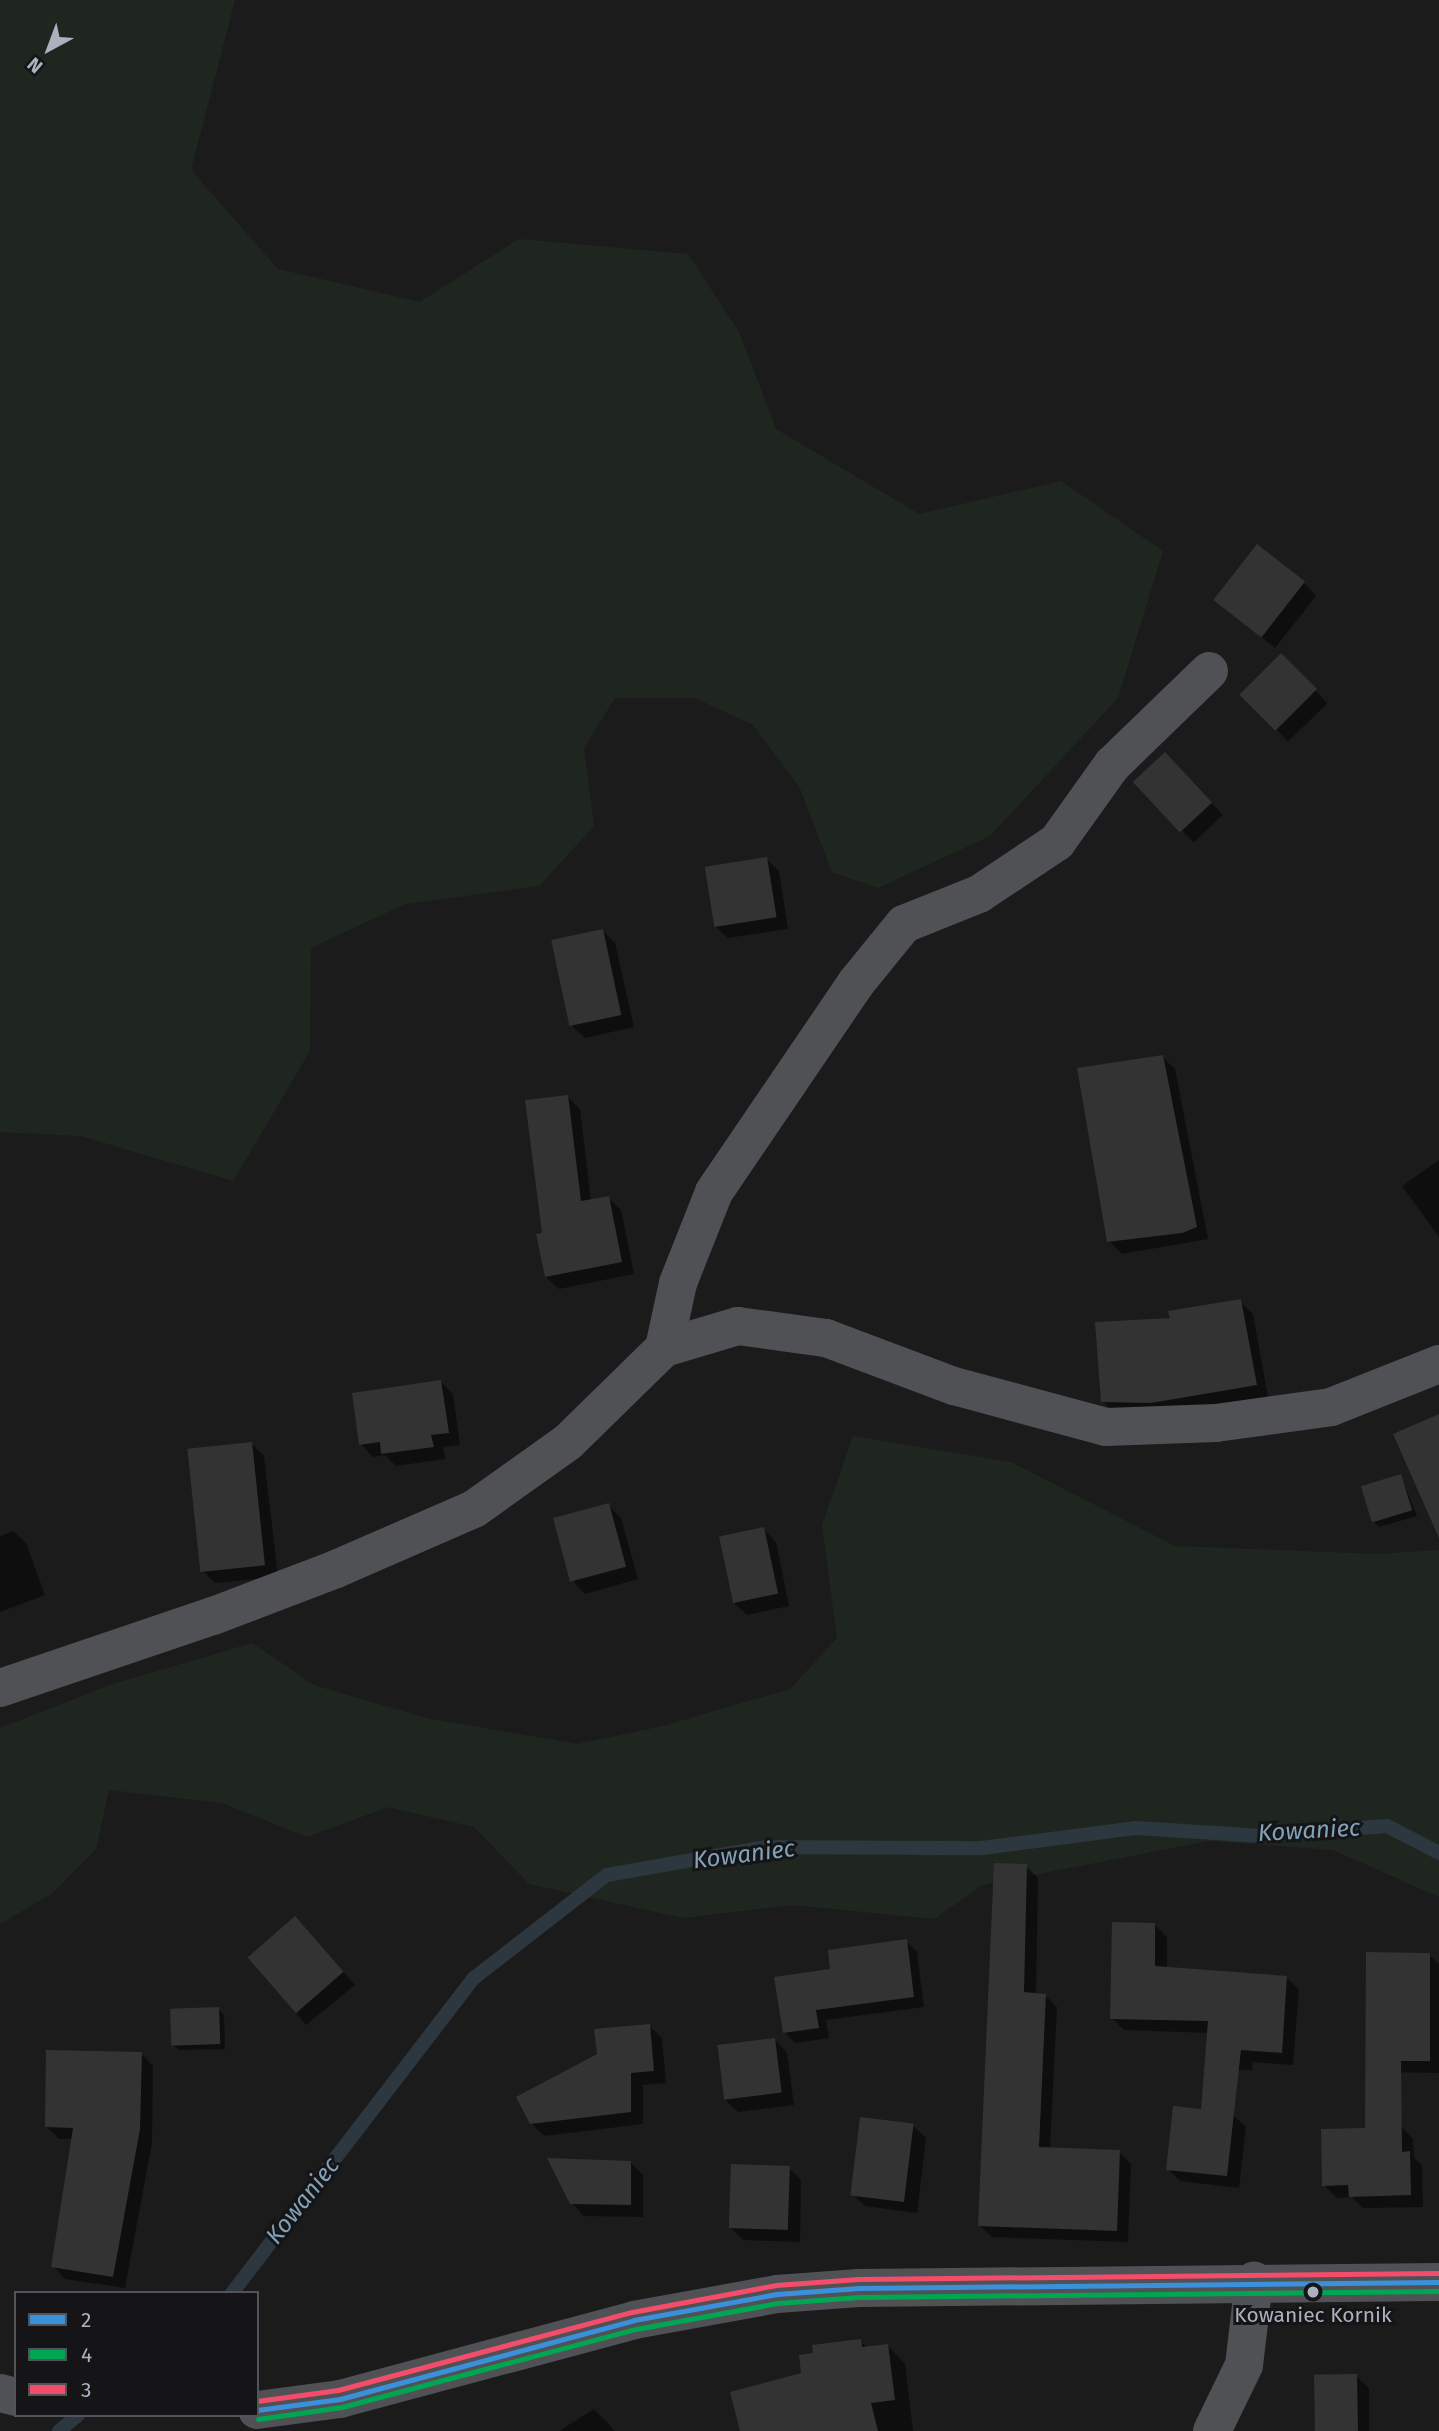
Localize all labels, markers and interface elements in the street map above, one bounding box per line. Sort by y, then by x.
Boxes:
north arrow [14,14,84,84]
text: N [23,52,47,78]
water label: Kowaniec [1257,1814,1361,1848]
water label: Kowaniec [691,1834,797,1876]
water label: Kowaniec [260,2152,346,2250]
marker: Kowaniec Kornik [1306,2285,1320,2299]
legend [14,2291,259,2417]
place label: Kowaniec Kornik [1234,2302,1392,2328]
text: 2 [81,2307,91,2333]
text: 4 [81,2342,92,2368]
text: 3 [81,2377,91,2403]

